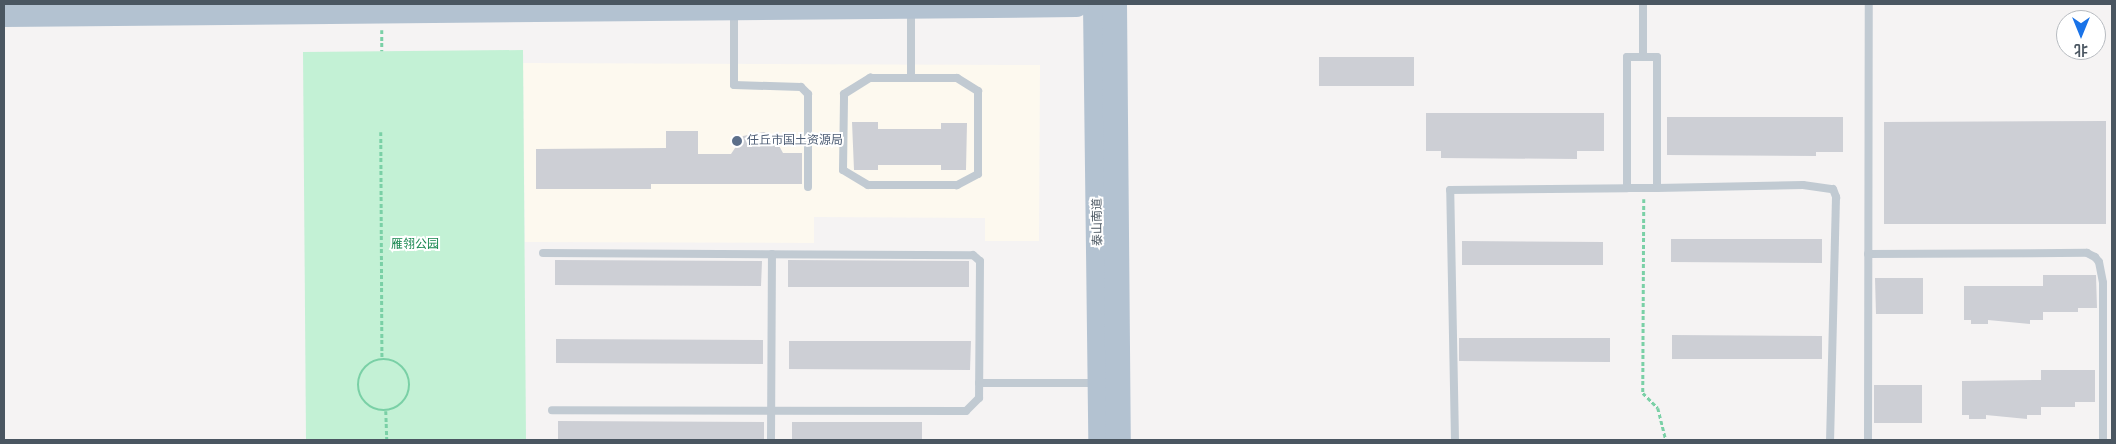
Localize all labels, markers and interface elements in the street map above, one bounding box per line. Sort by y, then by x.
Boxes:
north arrow [2056,10,2106,60]
text: 北 [2074,41,2088,58]
place label: 任丘市国土资源局 [747,134,843,148]
marker: 任丘市国土资源局 [731,135,743,147]
street label: 泰山南道 [1090,198,1106,246]
park label: 雁翎公园 [391,238,439,252]

